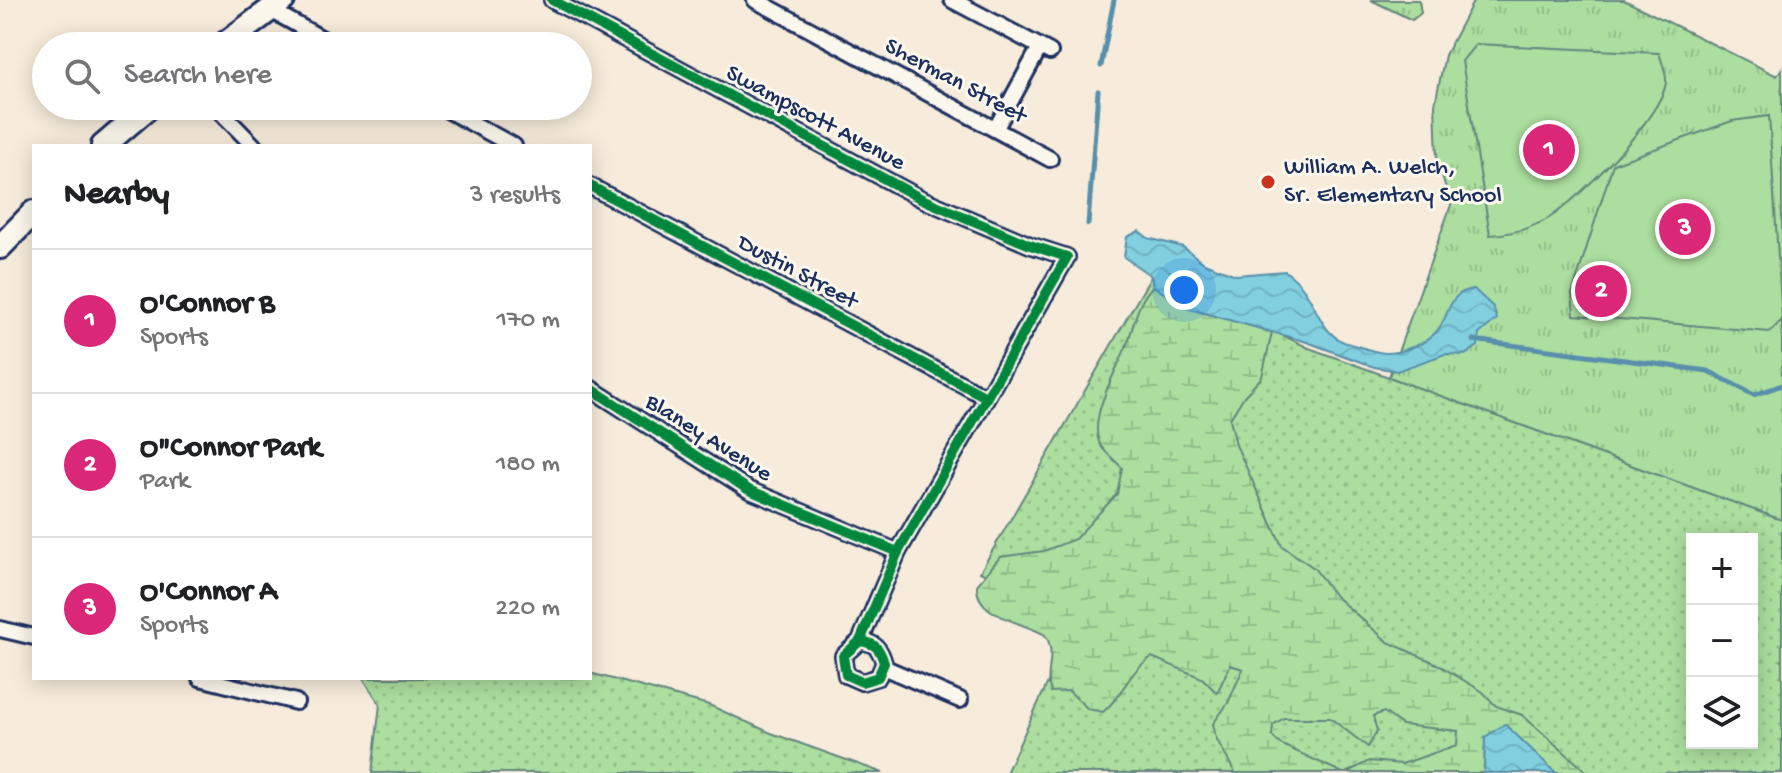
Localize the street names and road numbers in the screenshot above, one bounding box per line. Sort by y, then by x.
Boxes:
street label: Sherman Street [879,32,1033,133]
street label: Swampscott Avenue [720,60,910,179]
street label: Dustin Street [730,228,864,318]
street label: Blaney Avenue [638,388,777,490]

